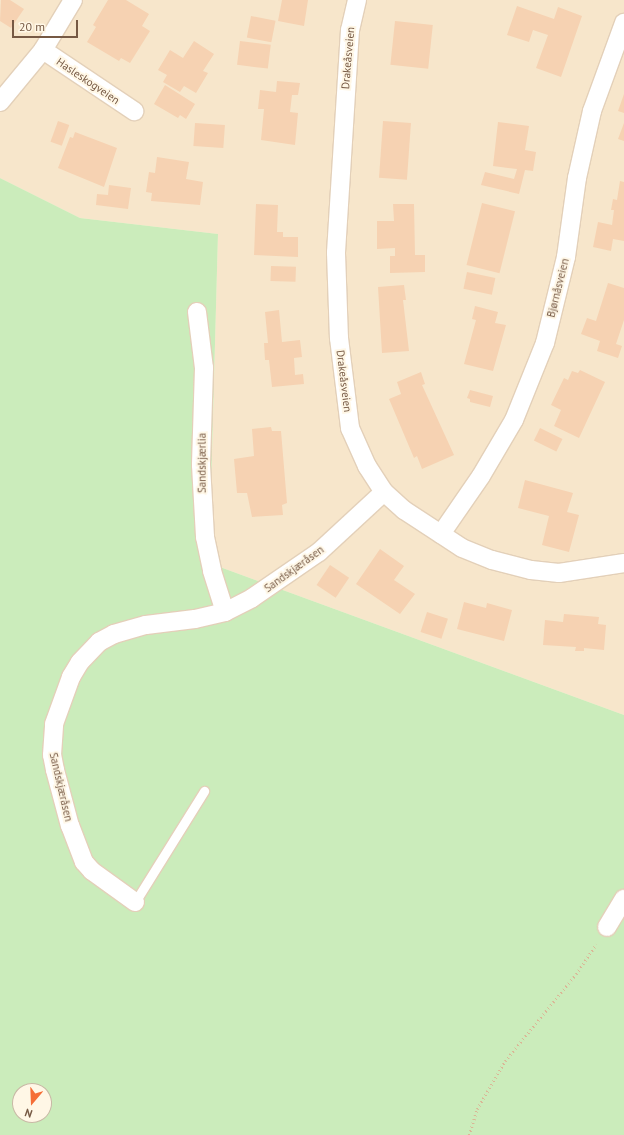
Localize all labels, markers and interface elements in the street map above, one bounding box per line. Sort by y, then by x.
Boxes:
scale bar [14,12,80,38]
text: 20 m [19,19,45,34]
street label: Drakeåsveien [339,26,357,90]
street label: Hasleskogveien [54,55,122,107]
street label: Bjørnåsveien [544,257,572,319]
street label: Drakeåsveien [334,349,354,413]
street label: Sandskjærlia [195,433,209,493]
street label: Sandskjæråsen [262,543,326,595]
street label: Sandskjæråsen [47,751,75,823]
north arrow [12,1083,52,1123]
text: N [23,1106,34,1121]

